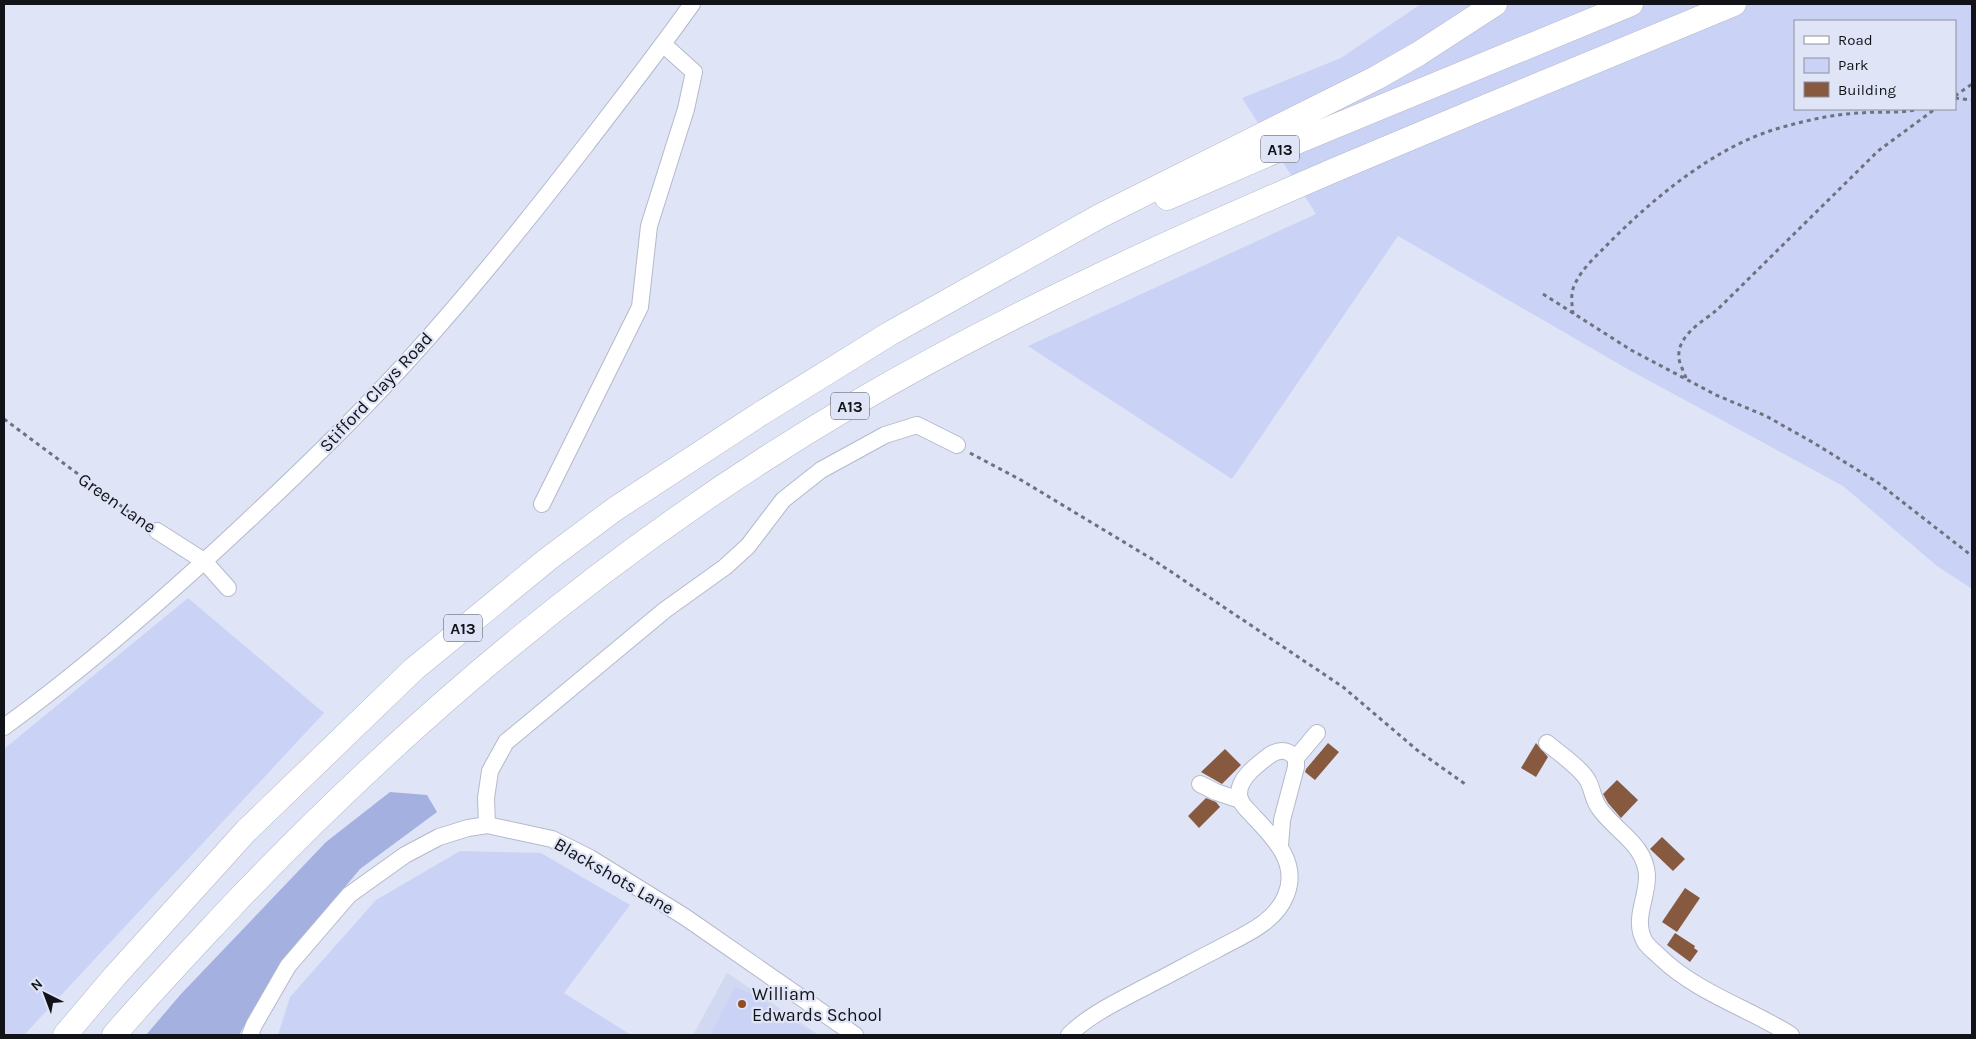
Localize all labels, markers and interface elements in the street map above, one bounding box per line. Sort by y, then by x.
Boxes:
legend [1794,20,1956,110]
text: Road [1838,31,1873,49]
text: Park [1838,56,1868,74]
text: Building [1838,81,1896,99]
road number: A13 [1261,136,1299,162]
street label: Stifford Clays Road [315,327,437,457]
road number: A13 [831,392,869,420]
street label: Green Lane [74,468,160,538]
road number: A13 [444,614,482,641]
street label: Blackshots Lane [550,833,678,919]
north arrow [20,969,70,1019]
text: N [27,975,46,994]
place label: William Edwards School [752,983,882,1026]
marker: William Edwards School [736,998,748,1010]

